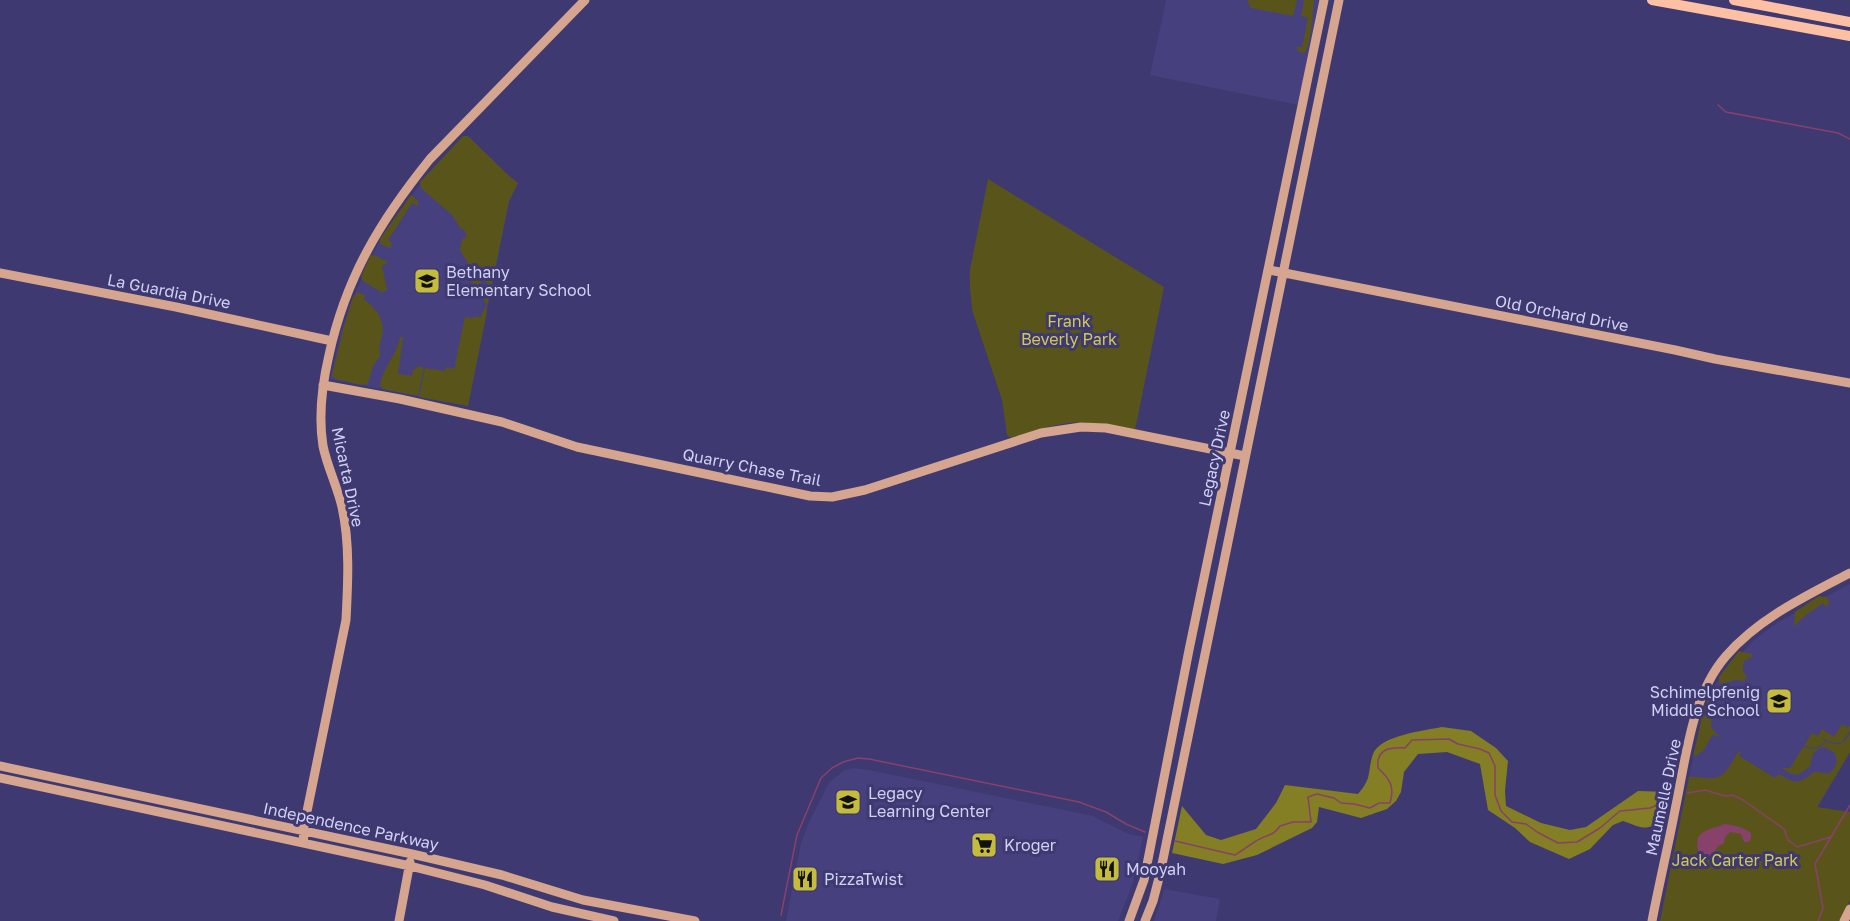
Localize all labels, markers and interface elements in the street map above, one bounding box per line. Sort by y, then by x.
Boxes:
place label: Bethany Elementary School [446,262,591,300]
school or university icon: Bethany Elementary School [412,266,442,296]
street label: La Guardia Drive [106,269,232,313]
street label: Old Orchard Drive [1493,290,1631,336]
park label: Frank Beverly Park [1021,311,1117,349]
street label: Legacy Drive [1194,408,1234,508]
street label: Micarta Drive [328,425,368,529]
street label: Quarry Chase Trail [681,444,823,490]
place label: Schimelpfenig Middle School [1650,682,1760,720]
school or university icon: Schimelpfenig Middle School [1764,686,1794,716]
street label: Maumelle Drive [1641,737,1685,857]
place label: Legacy Learning Center [868,783,991,821]
school or university icon: Legacy Learning Center [833,787,863,817]
street label: Independence Parkway [261,798,441,854]
supermarket icon: Kroger [969,830,999,860]
place label: Kroger [1004,835,1056,855]
park label: Jack Carter Park [1672,850,1798,870]
restaurant icon: Mooyah [1092,854,1122,884]
place label: Mooyah [1126,859,1186,879]
restaurant icon: PizzaTwist [790,864,820,894]
place label: PizzaTwist [824,869,903,889]

